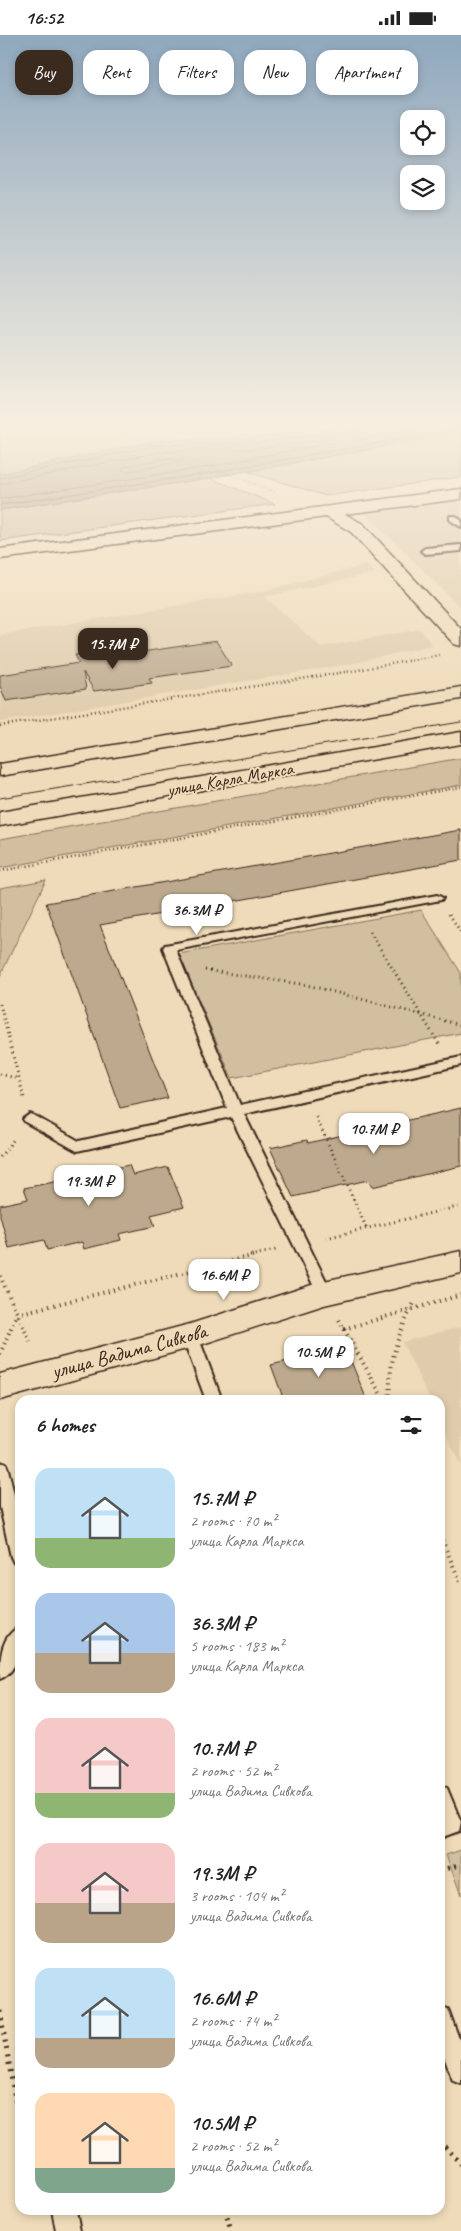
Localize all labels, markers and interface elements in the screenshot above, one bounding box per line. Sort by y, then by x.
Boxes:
text: 16:52 [25,6,63,30]
chip: Buy [15,50,73,95]
chip: Rent [83,50,149,95]
chip: Filters [159,50,234,95]
chip: New [244,50,306,95]
chip: Apartment [316,50,418,95]
map controls [400,110,445,210]
button: locate [400,110,445,155]
button: layers [400,165,445,210]
pin: 15.7M ₽ [67,627,159,670]
text: 15.7M ₽ [89,634,137,654]
street label: улица Карла Маркса [164,757,296,801]
pin: 36.3M ₽ [151,893,243,936]
text: 36.3M ₽ [173,900,221,920]
pin: 10.7M ₽ [328,1113,420,1155]
text: 10.7M ₽ [350,1119,398,1139]
pin: 19.3M ₽ [43,1165,135,1207]
text: 19.3M ₽ [65,1171,113,1191]
pin: 16.6M ₽ [178,1259,270,1301]
text: 16.6M ₽ [199,1265,249,1285]
street label: улица Вадима Сивкова [47,1317,212,1385]
pin: 10.5M ₽ [273,1335,365,1378]
text: 10.5M ₽ [295,1342,343,1362]
icon: filters [397,1411,425,1439]
text: 6 homes [35,1412,95,1438]
text: 15.7M ₽ [190,1485,253,1511]
icon: home [75,1488,135,1548]
text: 2 rooms · 70 m² [190,1511,276,1531]
text: улица Карла Маркса [190,1531,304,1551]
text: 36.3M ₽ [190,1610,254,1636]
icon: home [75,1613,135,1673]
text: 5 rooms · 183 m² [190,1636,284,1656]
text: улица Карла Маркса [190,1656,304,1676]
text: 10.7M ₽ [190,1735,254,1761]
icon: home [75,1738,135,1798]
text: 2 rooms · 52 m² [190,1761,276,1781]
text: улица Вадима Сивкова [190,1781,312,1801]
text: 19.3M ₽ [190,1860,254,1886]
icon: home [75,1863,135,1923]
text: 3 rooms · 104 m² [190,1886,284,1906]
text: улица Вадима Сивкова [190,1906,312,1926]
text: 16.6M ₽ [190,1985,255,2011]
icon: home [75,1988,135,2048]
text: 2 rooms · 74 m² [190,2011,276,2031]
text: улица Вадима Сивкова [190,2031,312,2051]
text: 10.5M ₽ [190,2110,253,2136]
icon: home [75,2113,135,2173]
text: 2 rooms · 52 m² [190,2136,276,2156]
text: улица Вадима Сивкова [190,2156,312,2176]

